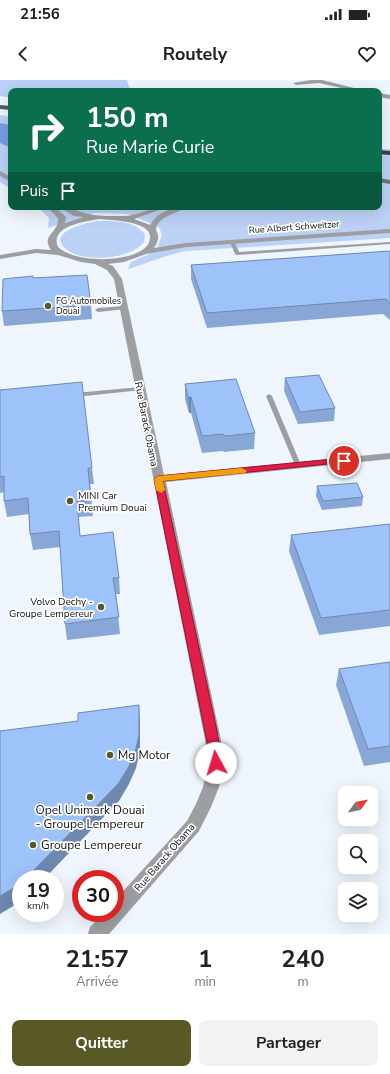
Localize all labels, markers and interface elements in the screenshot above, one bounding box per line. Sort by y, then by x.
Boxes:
text: 21:56 [20,4,60,24]
text: Routely [163,42,227,66]
icon: back [12,43,34,65]
icon: heart [356,43,378,65]
text: 150 m [86,99,169,137]
icon: right [20,104,72,156]
text: Rue Marie Curie [86,135,214,159]
icon: arrive [57,180,79,202]
text: Puis [20,181,49,201]
street label: Rue Albert Schweitzer [248,218,340,236]
place label: FG Automobiles Douai [56,295,121,317]
marker: FG Automobiles Douai [43,301,53,311]
street label: Rue Barack Obama [131,381,161,468]
pin [327,444,361,478]
icon: arrive [333,450,355,472]
place label: MINI Car Premium Douai [78,489,147,515]
marker: MINI Car Premium Douai [65,496,75,506]
place label: Volvo Dechy - Groupe Lempereur [9,595,93,621]
marker: Volvo Dechy - Groupe Lempereur [96,602,106,612]
position arrow [195,742,237,784]
place label: Mg Motor [118,747,171,763]
marker: Mg Motor [105,750,115,760]
north arrow [338,786,378,826]
map controls [338,786,378,922]
marker: Opel Unimark Douai - Groupe Lempereur [85,792,95,802]
place label: Opel Unimark Douai - Groupe Lempereur [35,802,145,832]
street label: Rue Barack Obama [131,821,198,895]
button: search [338,834,378,874]
place label: Groupe Lempereur [41,837,143,853]
marker: Groupe Lempereur [28,840,38,850]
speed limit sign: 30 [72,870,124,922]
text: 19 [26,877,50,904]
button: layers [338,882,378,922]
text: km/h [27,899,49,913]
text: 21:57 [65,943,129,975]
text: 1 [198,943,212,975]
text: 240 [281,943,325,975]
text: Arrivée [76,973,118,991]
text: min [194,973,216,991]
text: m [297,973,309,991]
button: Quitter [12,1020,191,1066]
button: Partager [199,1020,378,1066]

